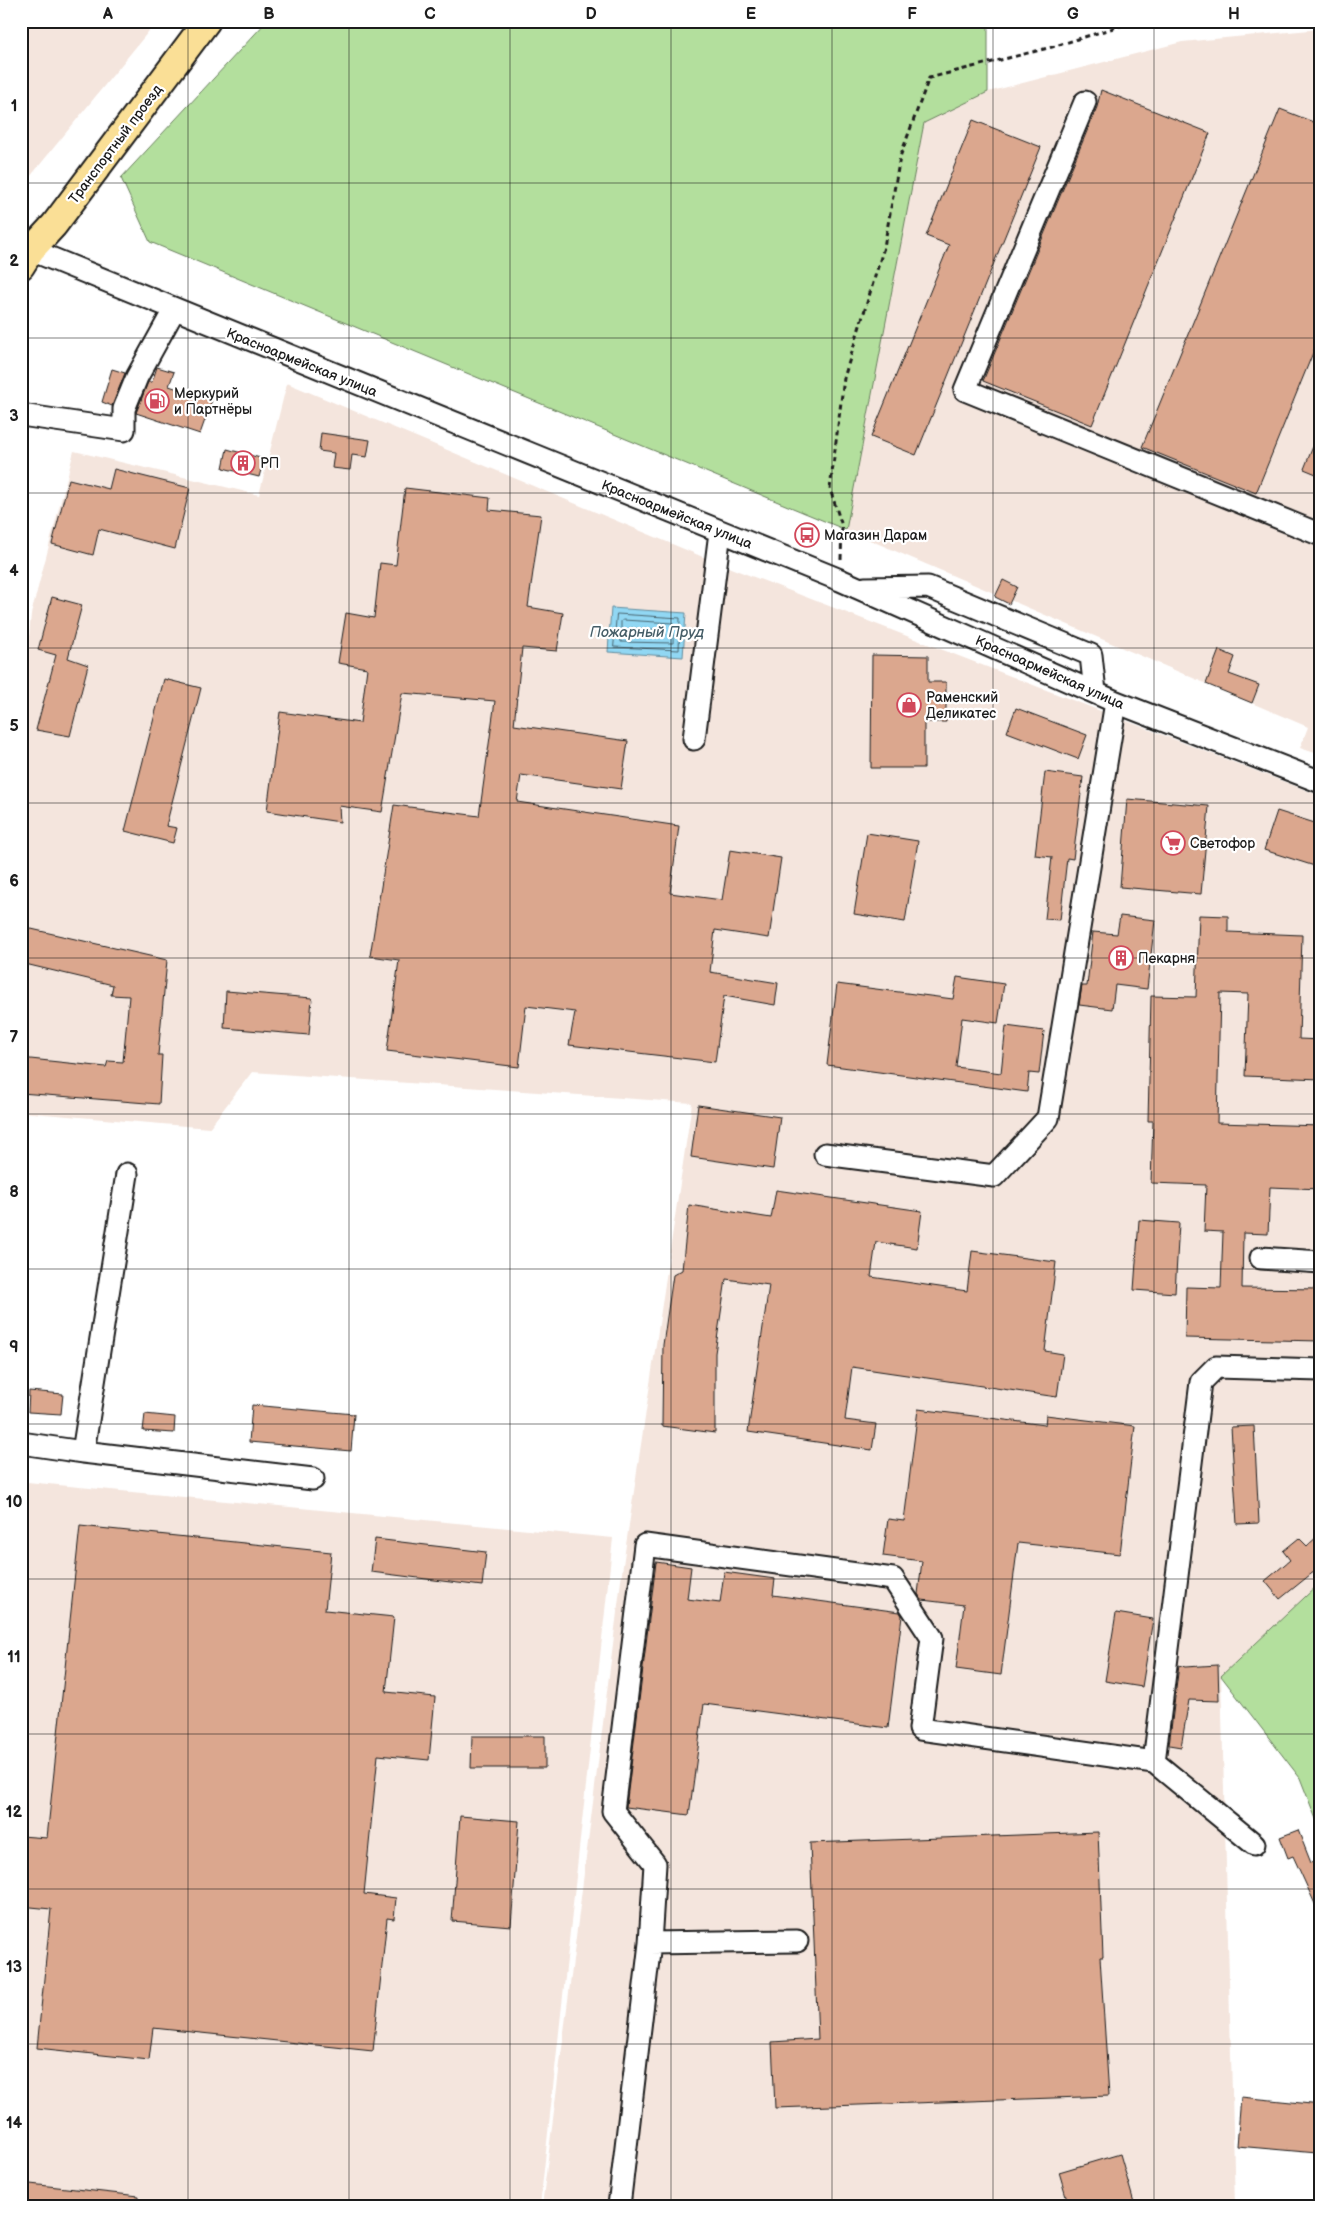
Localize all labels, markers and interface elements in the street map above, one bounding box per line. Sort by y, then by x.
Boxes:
text: A [102,5,113,24]
text: B [263,5,275,24]
text: C [424,5,436,24]
text: D [585,5,597,24]
text: E [746,5,756,24]
text: F [907,5,917,24]
text: G [1067,5,1079,24]
text: H [1228,5,1240,24]
street label: Транспортный проезд [65,81,166,207]
text: 1 [11,97,17,116]
text: 2 [9,252,19,271]
street label: Красноармейская улица [224,324,380,401]
place label: Меркурий и Партнёры [174,385,252,418]
fuel station icon: Меркурий и Партнёры [144,388,170,414]
text: 3 [9,407,19,426]
building icon: РП [230,450,256,476]
place label: РП [260,455,279,472]
street label: Красноармейская улица [599,476,755,553]
bus stop icon: Магазин Дарам [794,522,820,548]
place label: Магазин Дарам [824,527,927,544]
text: 4 [9,562,19,581]
water label: Пожарный Пруд [590,623,704,642]
street label: Красноармейская улица [973,632,1128,713]
place label: Раменский Деликатес [926,689,998,722]
shop icon: Раменский Деликатес [896,692,922,718]
text: 5 [9,717,19,736]
supermarket icon: Светофор [1160,830,1186,856]
place label: Светофор [1190,835,1255,852]
text: 6 [9,872,19,891]
building icon: Пекарня [1108,945,1134,971]
place label: Пекарня [1138,950,1196,967]
text: 7 [10,1028,19,1047]
text: 8 [9,1183,19,1202]
text: 9 [9,1338,19,1357]
text: 10 [6,1493,22,1512]
text: 11 [7,1648,21,1667]
text: 12 [6,1803,23,1822]
text: 13 [6,1958,22,1977]
text: 14 [6,2114,23,2133]

